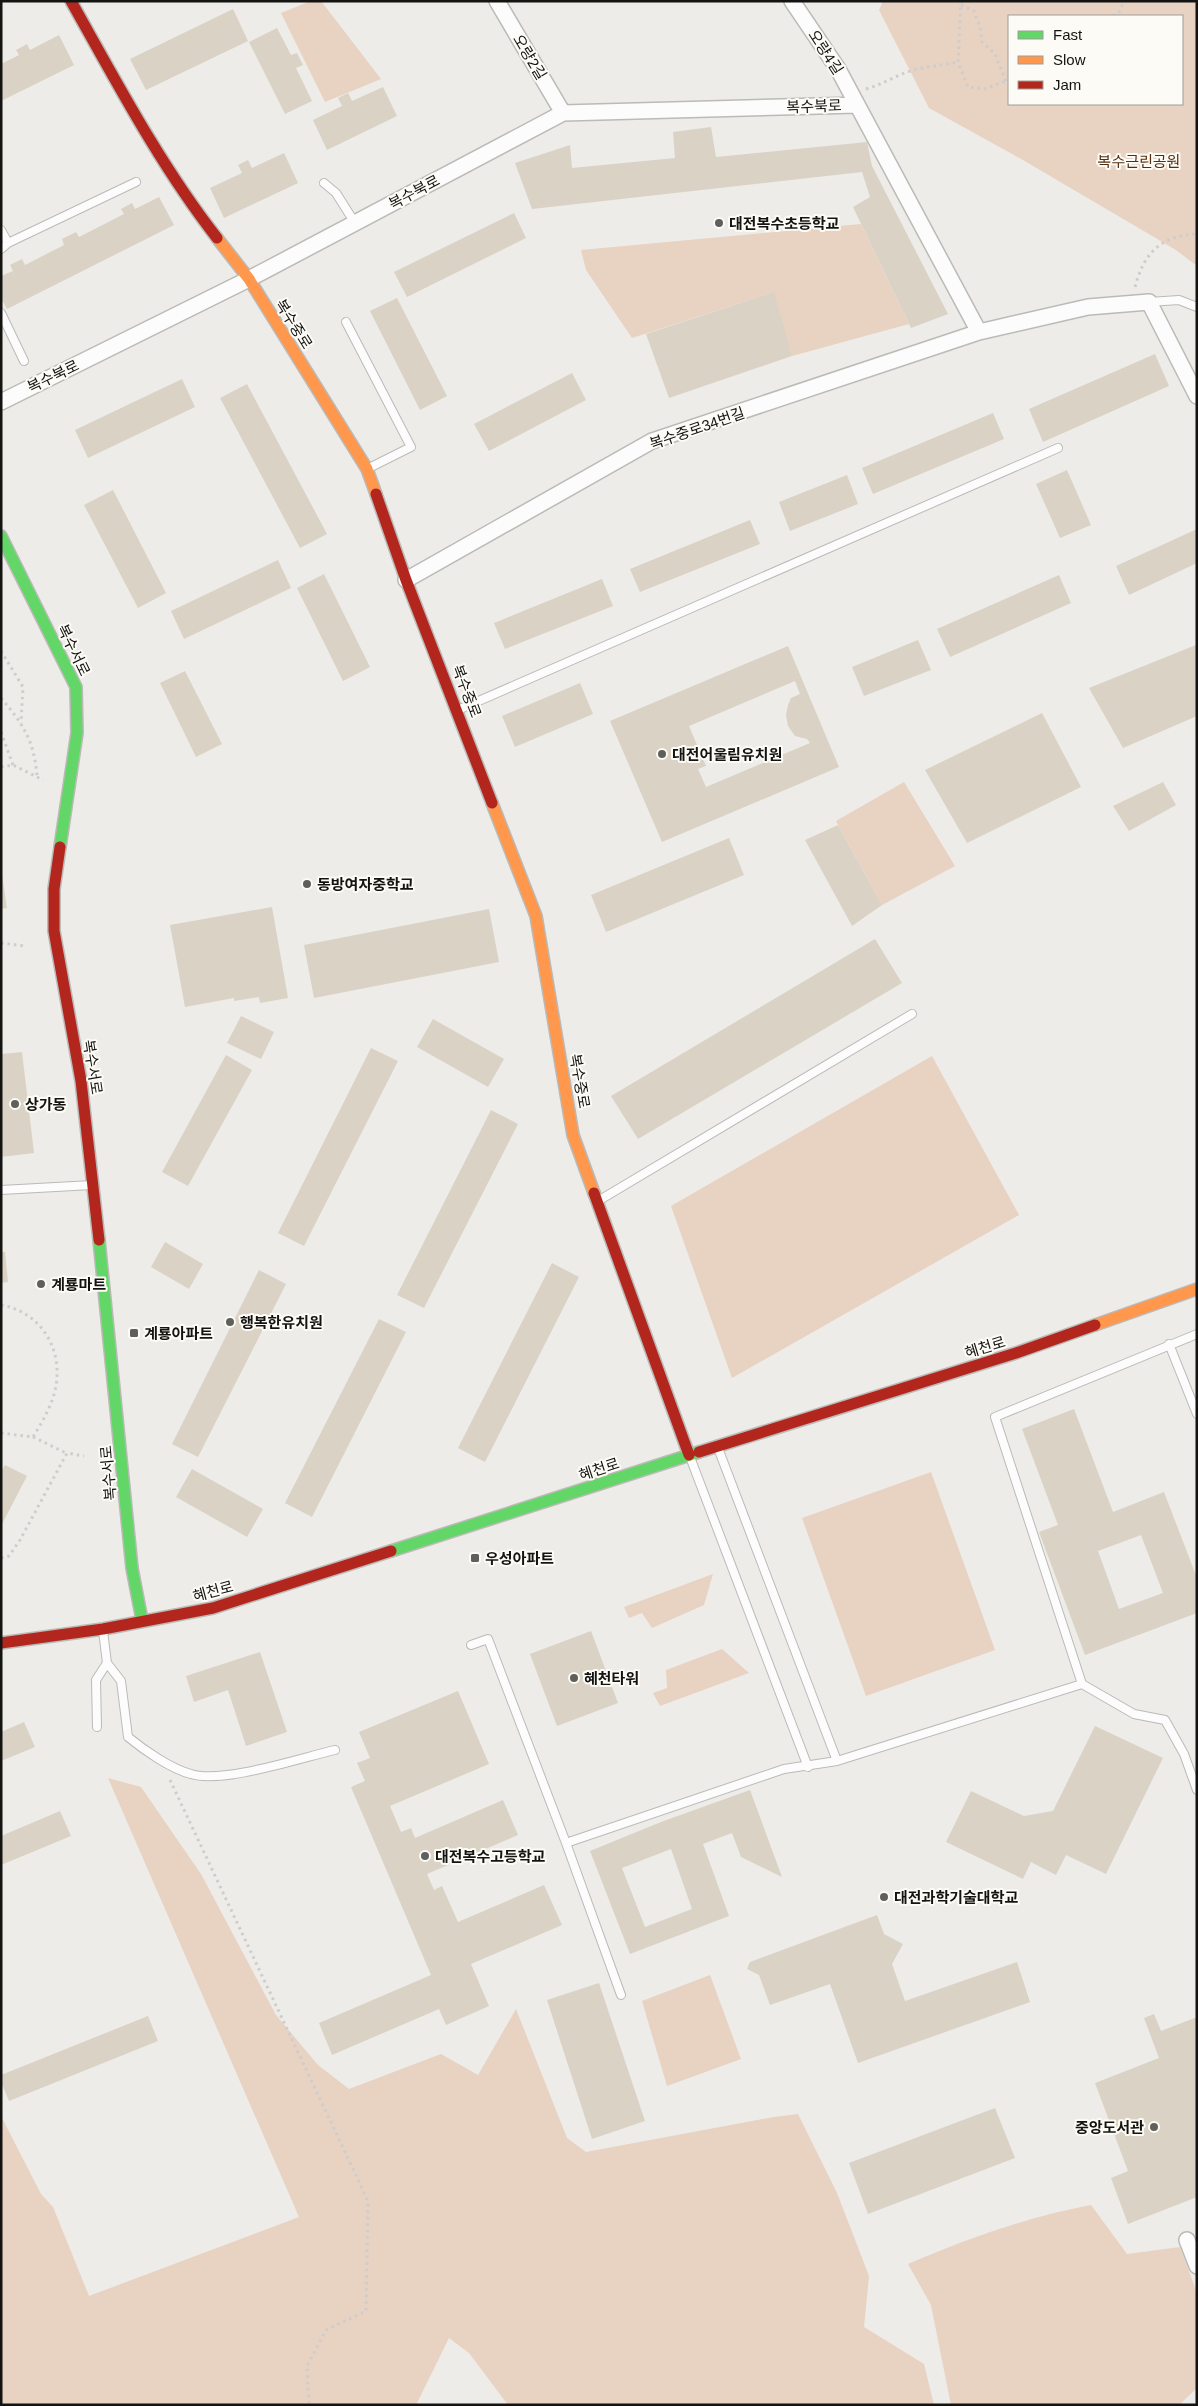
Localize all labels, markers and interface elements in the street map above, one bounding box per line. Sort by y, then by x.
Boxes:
legend [1008,15,1183,105]
text: Fast [1053,26,1083,43]
street label: 오량4길 [805,27,847,77]
street label: 오량2길 [510,31,550,83]
text: Slow [1053,51,1086,68]
text: Jam [1053,76,1081,93]
street label: 복수북로 [786,97,842,115]
park label: 복수근린공원 [1098,153,1180,170]
street label: 복수북로 [386,172,442,212]
place label: 대전복수초등학교 [729,215,840,232]
marker: 대전복수초등학교 [713,217,725,229]
street label: 복수중로 [272,296,316,352]
street label: 복수북로 [24,356,82,396]
street label: 복수중로34번길 [647,404,747,452]
street label: 복수서로 [54,621,94,679]
street label: 복수중로 [449,662,485,720]
place label: 대전어울림유치원 [672,746,782,763]
marker: 대전어울림유치원 [656,748,668,760]
place label: 동방여자중학교 [317,876,414,893]
marker: 동방여자중학교 [301,878,313,890]
street label: 복수서로 [80,1038,106,1096]
street label: 복수중로 [567,1052,593,1110]
place label: 상가동 [25,1096,67,1113]
marker: 상가동 [9,1098,21,1110]
place label: 계룡마트 [51,1276,106,1293]
marker: 계룡마트 [35,1278,47,1290]
place label: 행복한유치원 [240,1314,323,1331]
marker: 행복한유치원 [224,1316,236,1328]
place label: 계룡아파트 [144,1325,213,1342]
marker: 계룡아파트 [128,1327,140,1339]
street label: 혜천로 [963,1333,1007,1361]
street label: 복수서로 [97,1445,119,1501]
street label: 혜천로 [577,1455,621,1483]
place label: 우성아파트 [485,1550,554,1567]
marker: 우성아파트 [469,1552,481,1564]
street label: 혜천로 [191,1577,235,1605]
place label: 혜천타워 [584,1670,639,1687]
marker: 혜천타워 [568,1672,580,1684]
place label: 대전복수고등학교 [435,1848,546,1865]
marker: 대전복수고등학교 [419,1850,431,1862]
place label: 대전과학기술대학교 [894,1889,1018,1906]
marker: 대전과학기술대학교 [878,1891,890,1903]
place label: 중앙도서관 [1075,2119,1144,2136]
marker: 중앙도서관 [1148,2121,1160,2133]

